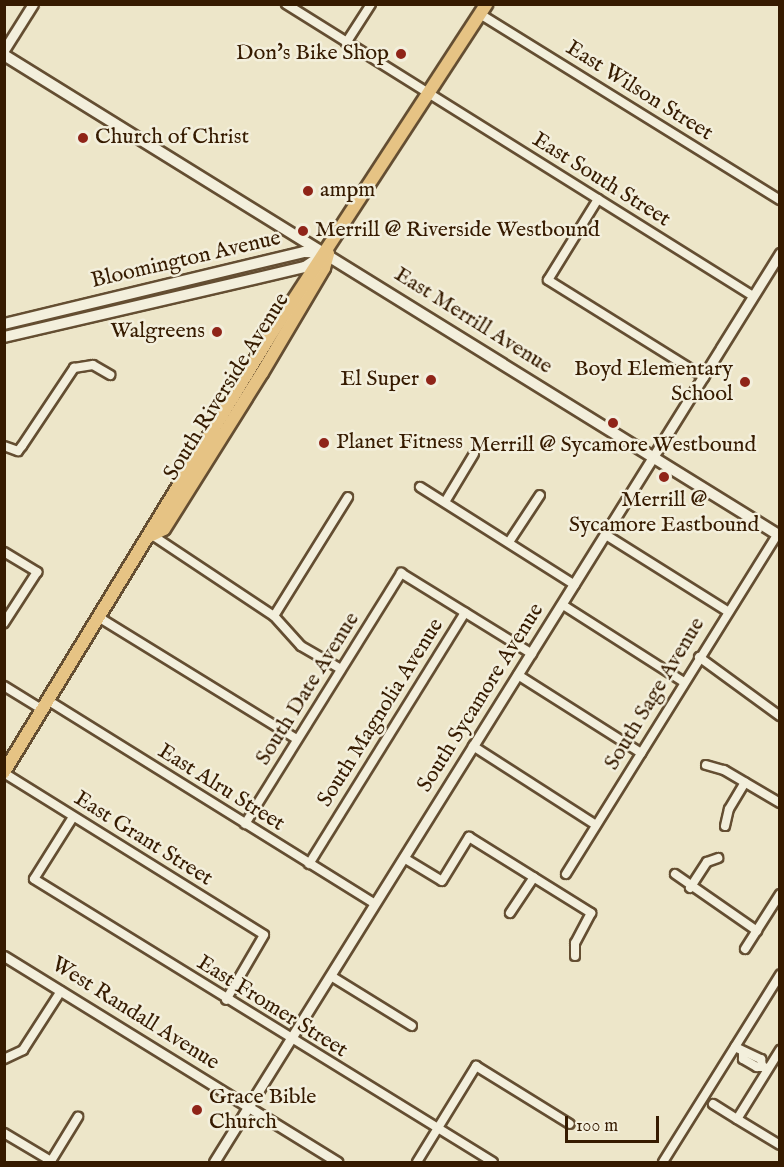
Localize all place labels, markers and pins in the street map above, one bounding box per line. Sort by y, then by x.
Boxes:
place label: Don's Bike Shop [236,41,389,67]
marker: Don's Bike Shop [394,47,408,61]
place label: Church of Christ [95,125,249,151]
marker: Church of Christ [76,131,90,145]
place label: ampm [320,178,375,204]
marker: ampm [301,184,315,198]
place label: Merrill @ Riverside Westbound [315,218,600,244]
marker: Merrill @ Riverside Westbound [296,224,310,238]
place label: Walgreens [110,319,205,345]
marker: Walgreens [210,325,224,339]
place label: Boyd Elementary School [574,356,733,408]
place label: El Super [340,367,419,393]
marker: El Super [424,373,438,387]
marker: Boyd Elementary School [738,375,752,389]
marker: Merrill @ Sycamore Westbound [606,416,620,430]
place label: Planet Fitness [336,430,463,456]
place label: Merrill @ Sycamore Westbound [470,433,756,459]
marker: Planet Fitness [317,436,331,450]
marker: Merrill @ Sycamore Eastbound [657,470,671,484]
place label: Merrill @ Sycamore Eastbound [569,487,759,538]
place label: Grace Bible Church [209,1084,316,1136]
marker: Grace Bible Church [190,1103,204,1117]

